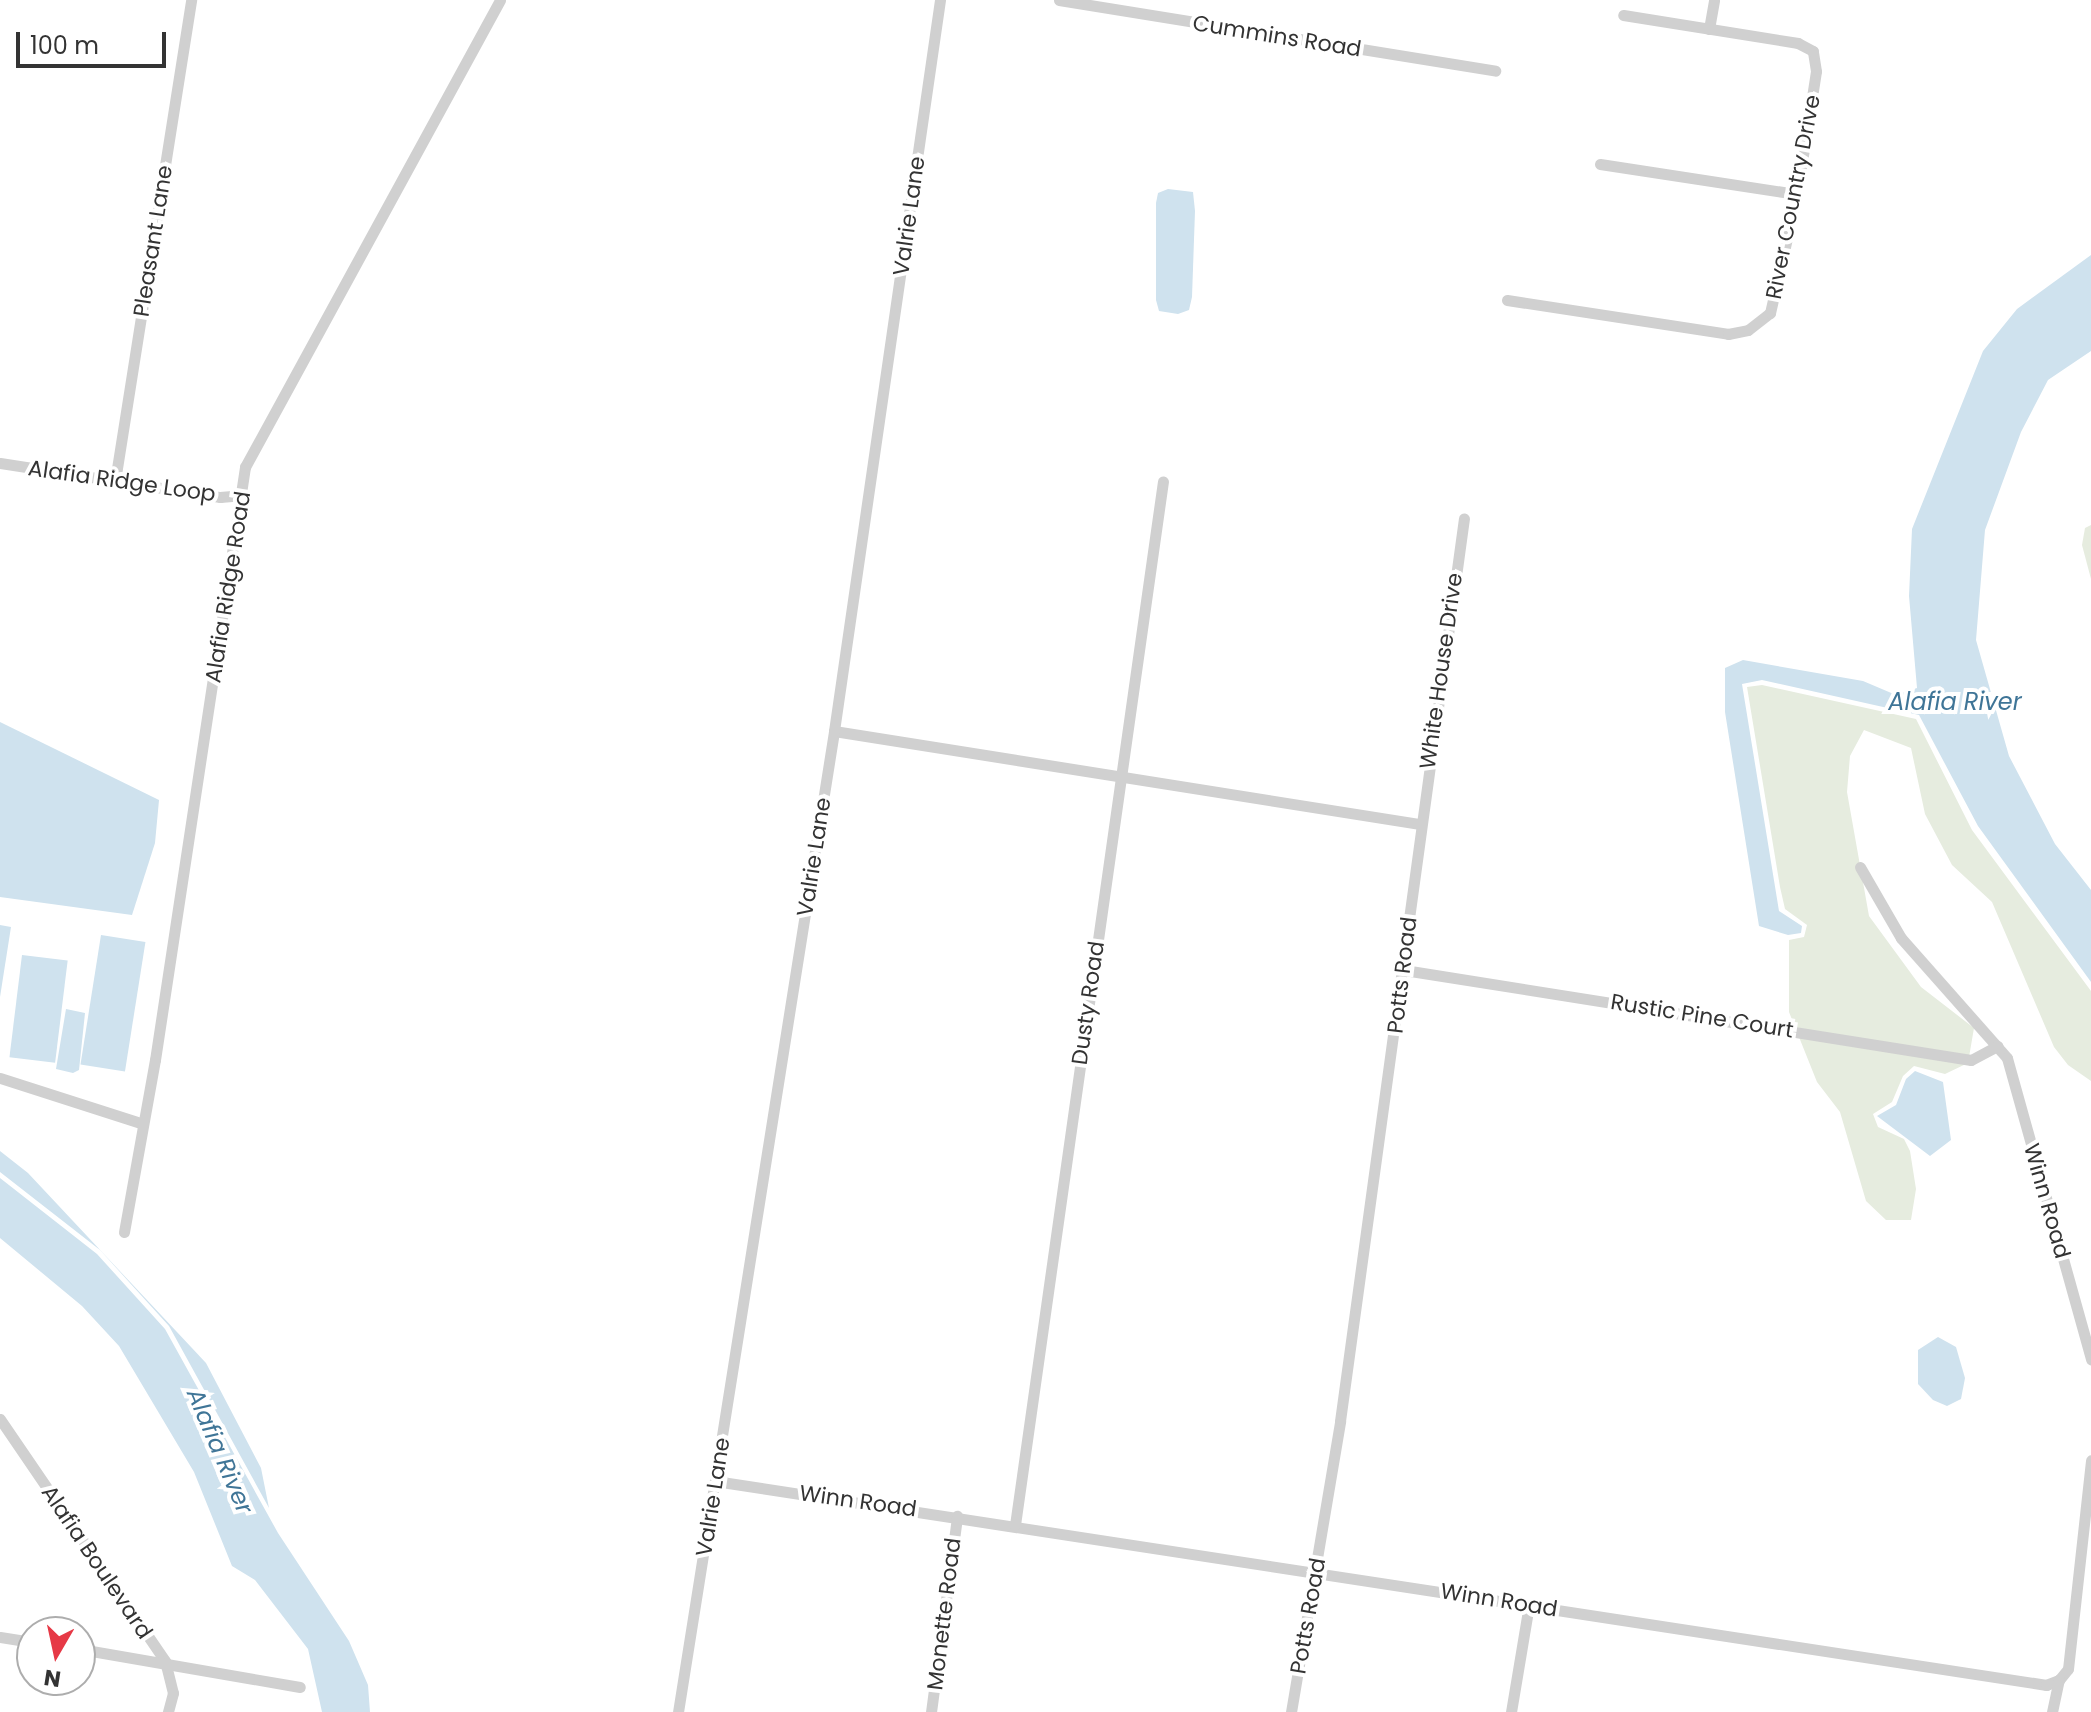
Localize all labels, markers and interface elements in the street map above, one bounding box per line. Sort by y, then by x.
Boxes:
street label: Cummins Road [1191,10,1363,62]
scale bar [20,16,170,66]
text: 100 m [30,29,99,62]
street label: River Country Drive [1760,93,1826,301]
street label: Valrie Lane [888,155,930,277]
street label: Pleasant Lane [128,163,178,319]
street label: Alafia Ridge Loop [27,455,217,507]
street label: Alafia Ridge Road [200,489,256,685]
street label: White House Drive [1414,571,1468,771]
water label: Alafia River [1888,688,2022,716]
street label: Valrie Lane [792,795,836,919]
street label: Potts Road [1382,915,1422,1035]
street label: Dusty Road [1066,939,1110,1067]
street label: Rustic Pine Court [1609,989,1795,1043]
street label: Winn Road [2018,1141,2076,1261]
water label: Alafia River [181,1384,259,1518]
street label: Valrie Lane [691,1435,735,1559]
street label: Alafia Boulevard [36,1480,158,1644]
street label: Winn Road [798,1480,918,1522]
street label: Monette Road [922,1536,966,1692]
street label: Potts Road [1285,1556,1331,1676]
street label: Winn Road [1439,1578,1559,1622]
north arrow [16,1616,96,1696]
text: N [42,1662,63,1695]

